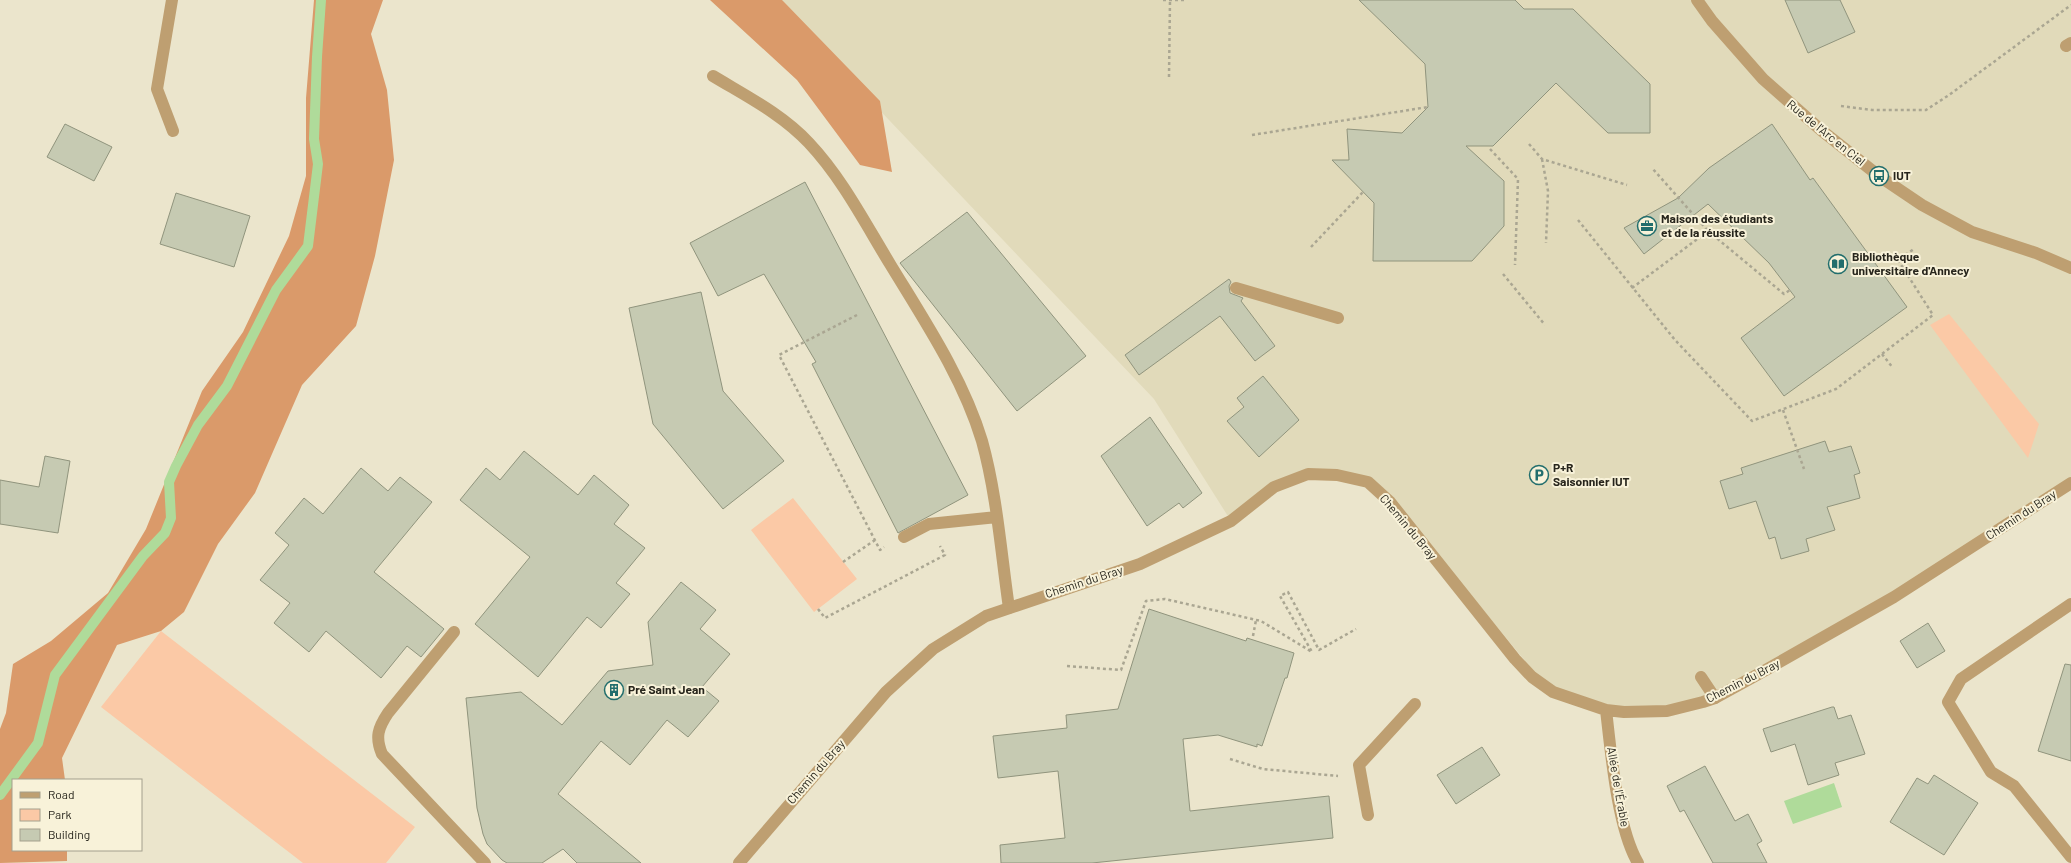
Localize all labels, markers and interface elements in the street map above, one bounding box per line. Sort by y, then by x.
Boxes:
street label: Rue de l'Arc en Ciel [1785,96,1869,168]
bus stop icon: IUT [1868,165,1890,187]
place label: IUT [1893,168,1911,182]
place label: Maison des étudiants et de la réussite [1661,211,1773,239]
office icon: Maison des étudiants et de la réussite [1636,215,1658,237]
place label: Bibliothèque universitaire d'Annecy [1852,249,1969,277]
library icon: Bibliothèque universitaire d'Annecy [1827,253,1849,275]
place label: P+R Saisonnier IUT [1553,460,1630,488]
parking icon: P+R Saisonnier IUT [1528,464,1550,486]
street label: Chemin du Bray [1983,486,2059,542]
street label: Chemin du Bray [1377,491,1440,562]
street label: Chemin du Bray [1043,562,1125,600]
street label: Chemin du Bray [1703,655,1782,705]
building icon: Pré Saint Jean [603,679,625,701]
place label: Pré Saint Jean [628,682,705,696]
street label: Chemin du Bray [783,736,847,806]
street label: Allée de l'Érable [1605,746,1633,828]
legend [12,779,142,851]
text: Road [48,787,75,801]
text: Park [48,807,72,821]
text: Building [48,827,90,841]

